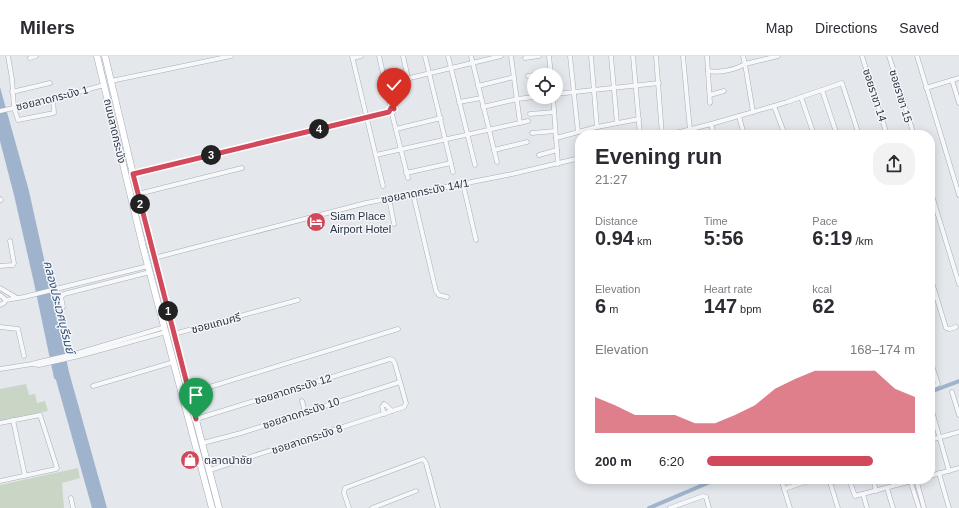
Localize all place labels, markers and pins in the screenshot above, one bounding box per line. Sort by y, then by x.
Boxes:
pin [377,68,411,109]
pin: 4 [309,119,329,139]
pin: 3 [201,145,221,165]
pin: 2 [130,194,150,214]
place label: Siam Place Airport Hotel [330,210,391,235]
hotel icon: Siam Place Airport Hotel [305,211,327,233]
pin: 1 [158,301,178,321]
pin [179,378,213,419]
shop icon: ตลาดนำชัย [179,449,201,471]
place label: ตลาดนำชัย [204,454,252,466]

